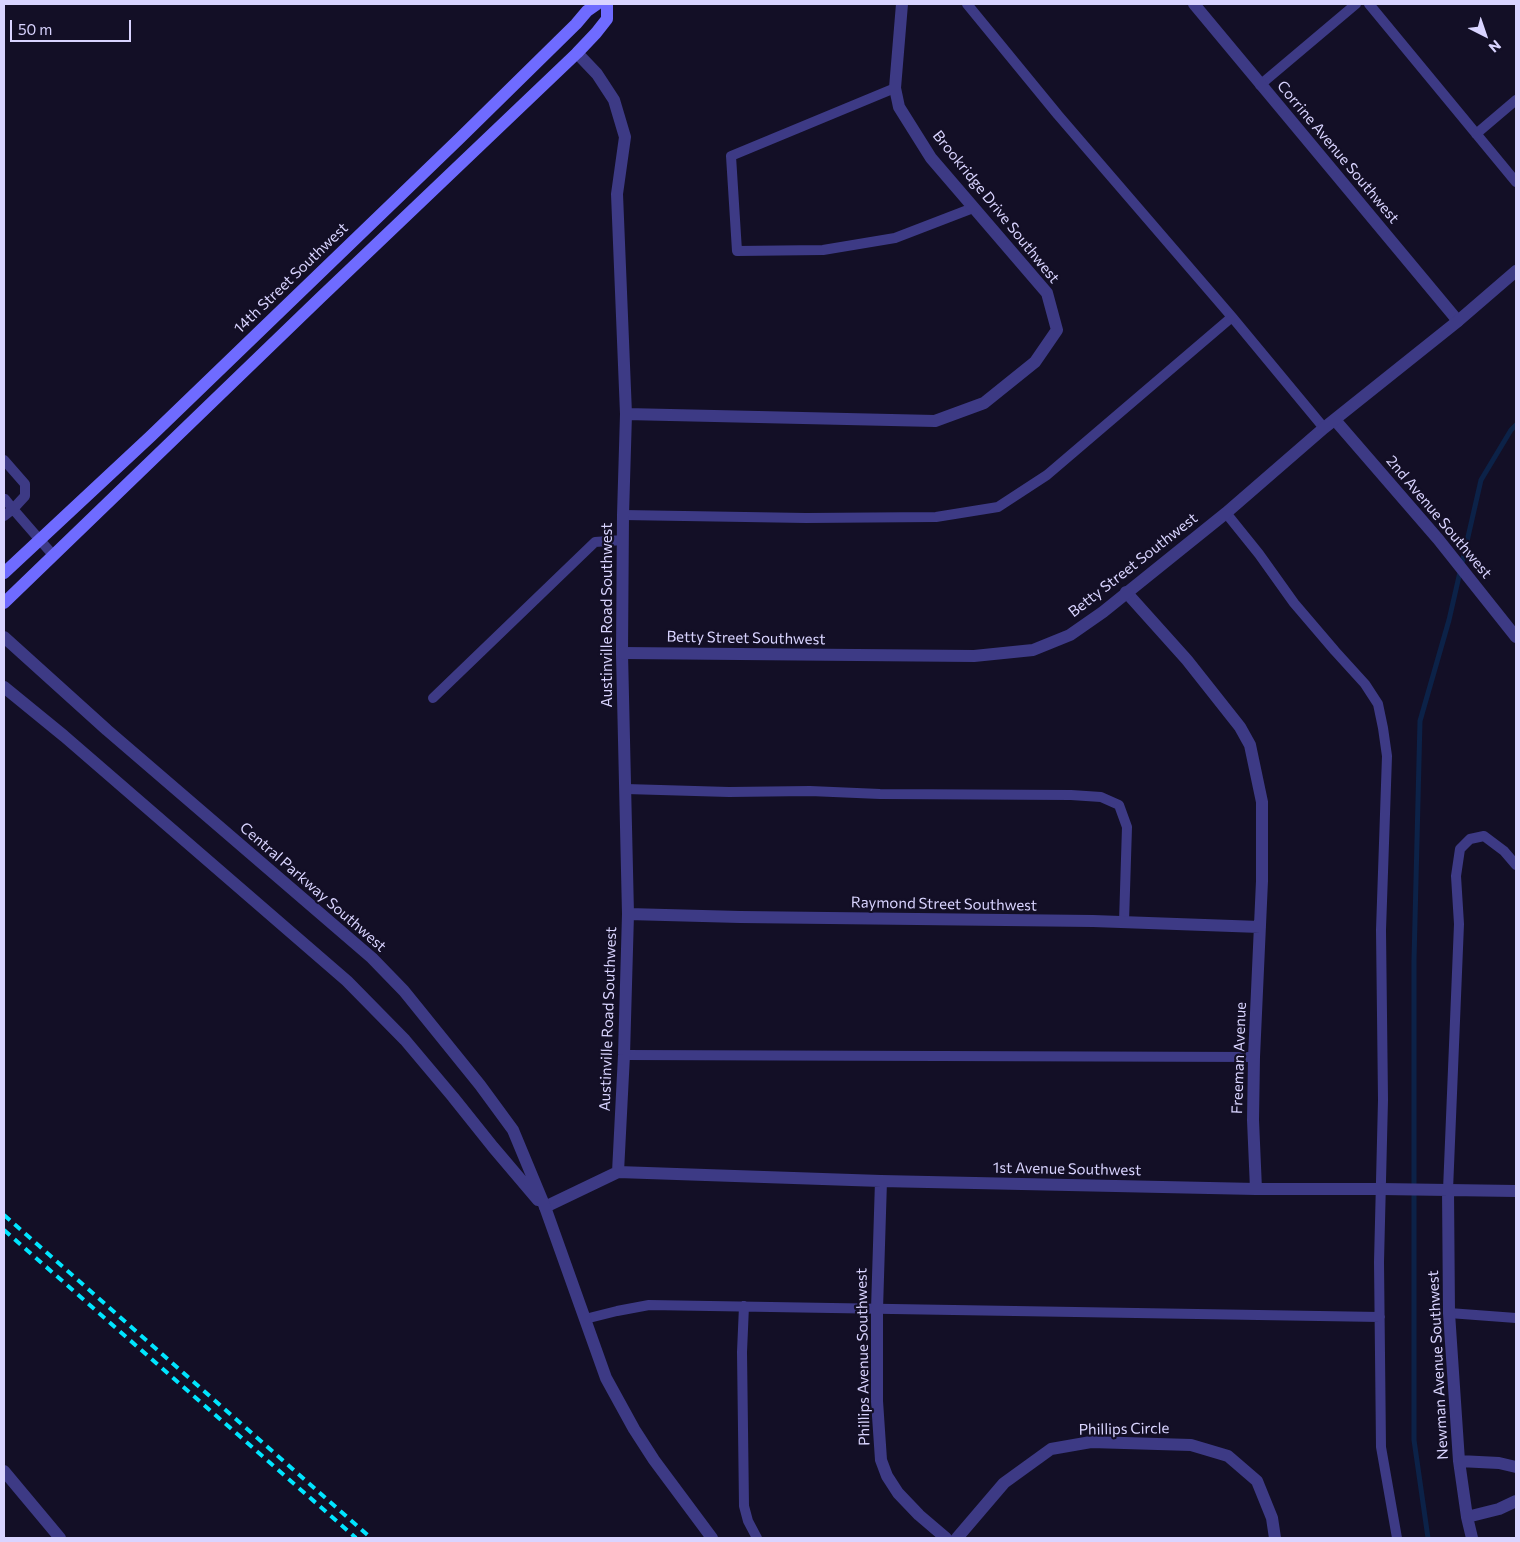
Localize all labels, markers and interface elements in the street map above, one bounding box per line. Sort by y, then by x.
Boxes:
scale bar [12,10,134,42]
north arrow [1460,10,1510,60]
text: 50 m [18,20,52,38]
text: N [1486,37,1505,57]
street label: Corrine Avenue Southwest [1273,77,1403,227]
street label: Brookridge Drive Southwest [929,127,1063,287]
street label: 14th Street Southwest [230,219,352,337]
street label: 2nd Avenue Southwest [1382,452,1496,582]
street label: Betty Street Southwest [1065,509,1201,621]
street label: Austinville Road Southwest [598,523,616,707]
street label: Betty Street Southwest [666,628,826,648]
street label: Central Parkway Southwest [236,818,390,956]
street label: Raymond Street Southwest [851,893,1037,915]
street label: Austinville Road Southwest [596,926,620,1112]
street label: Freeman Avenue [1228,1002,1250,1114]
street label: 1st Avenue Southwest [993,1159,1141,1179]
street label: Phillips Avenue Southwest [852,1268,874,1446]
street label: Newman Avenue Southwest [1424,1270,1452,1460]
street label: Phillips Circle [1078,1419,1170,1439]

